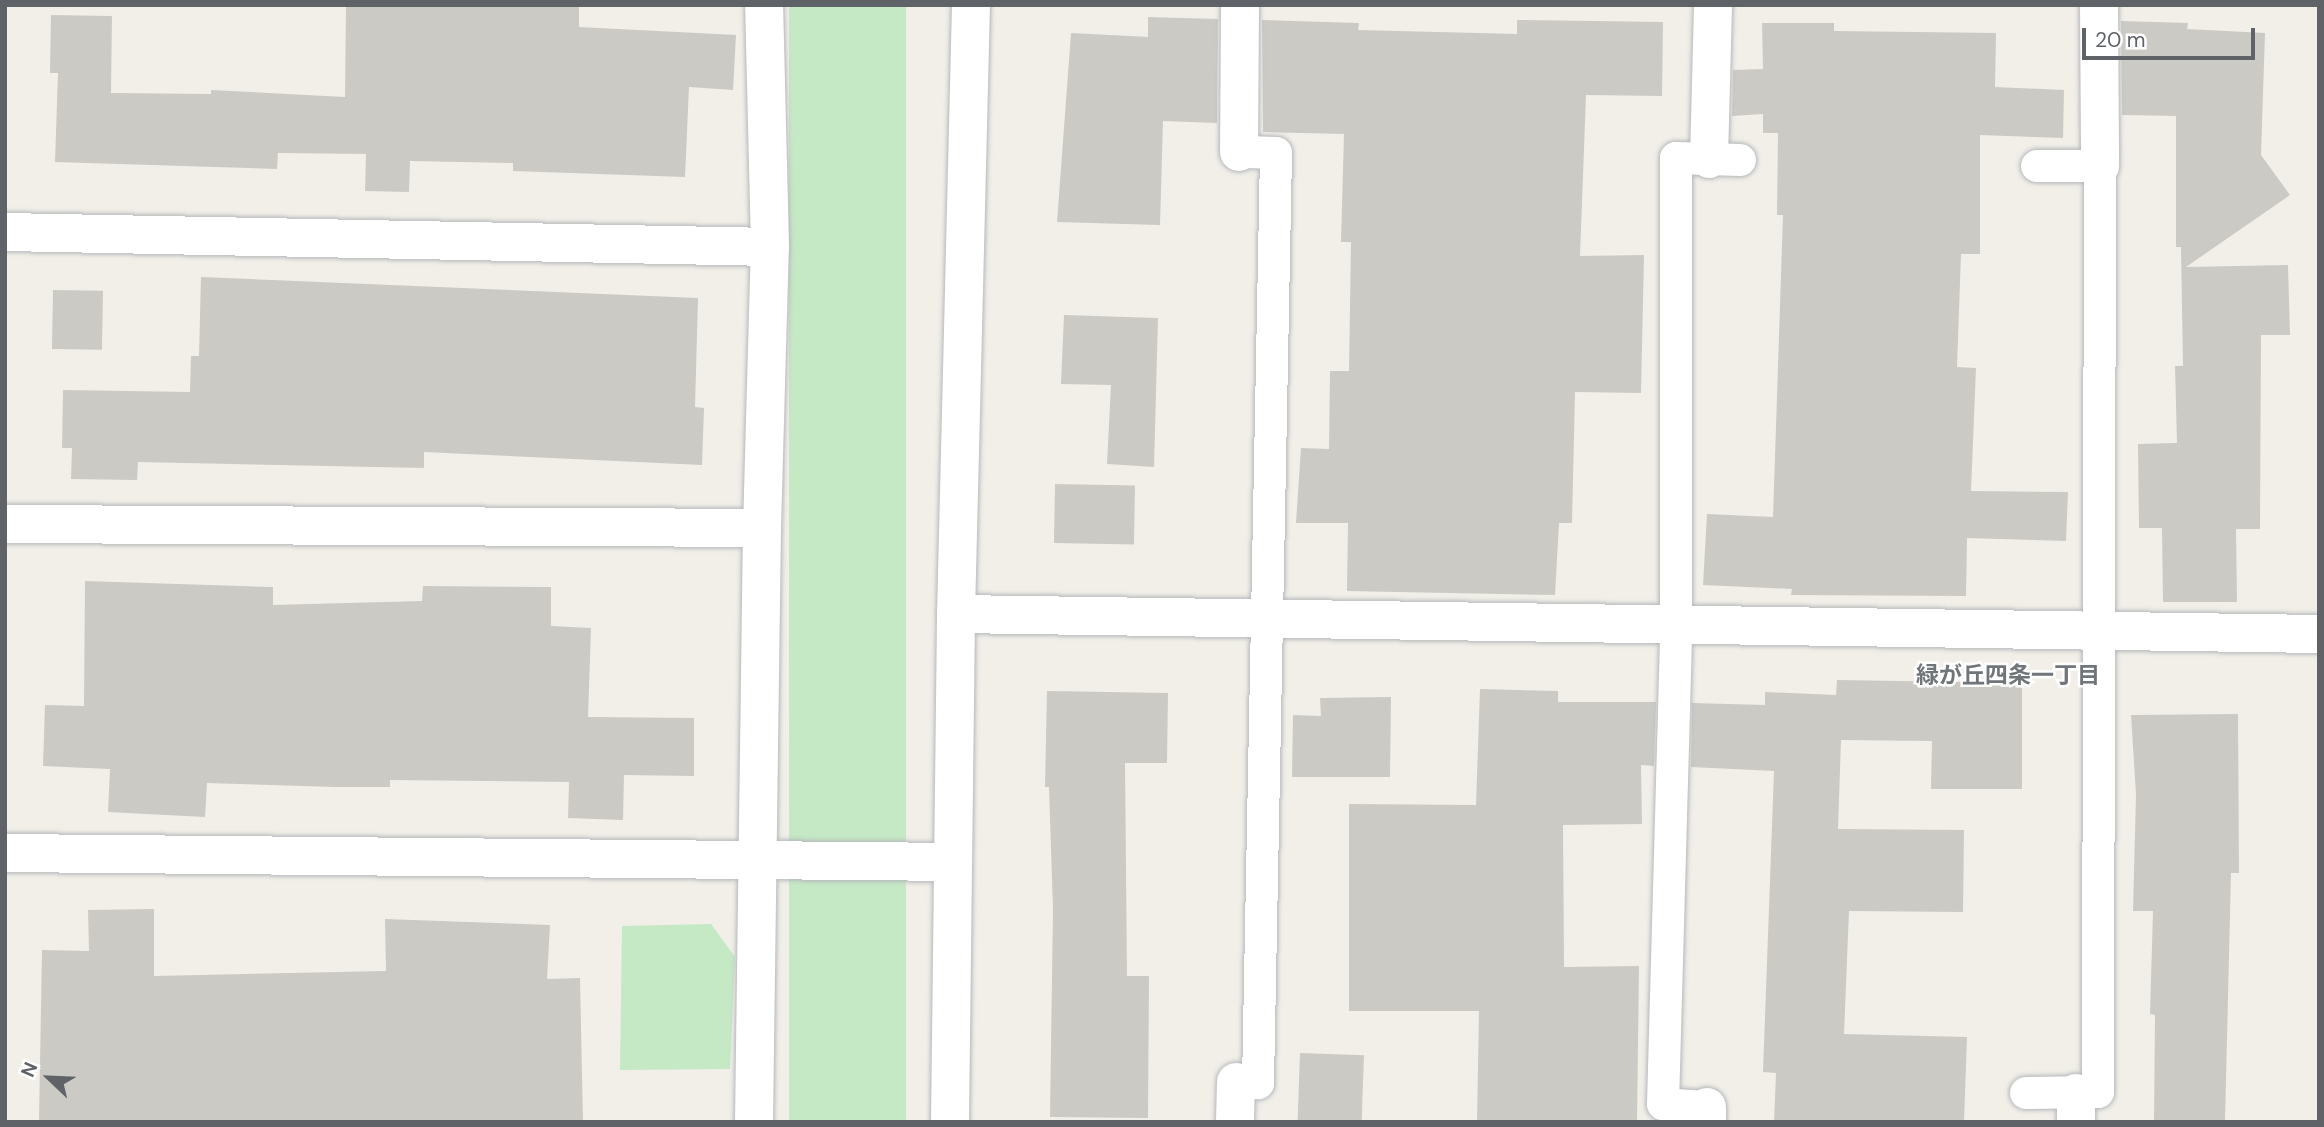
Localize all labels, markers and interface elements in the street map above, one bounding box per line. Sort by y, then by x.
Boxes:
scale bar [2086,14,2259,58]
text: 20 m [2095,26,2146,54]
district label: 緑が丘四条一丁目 [1916,661,2100,689]
north arrow [14,1043,84,1113]
text: N [15,1058,43,1081]

